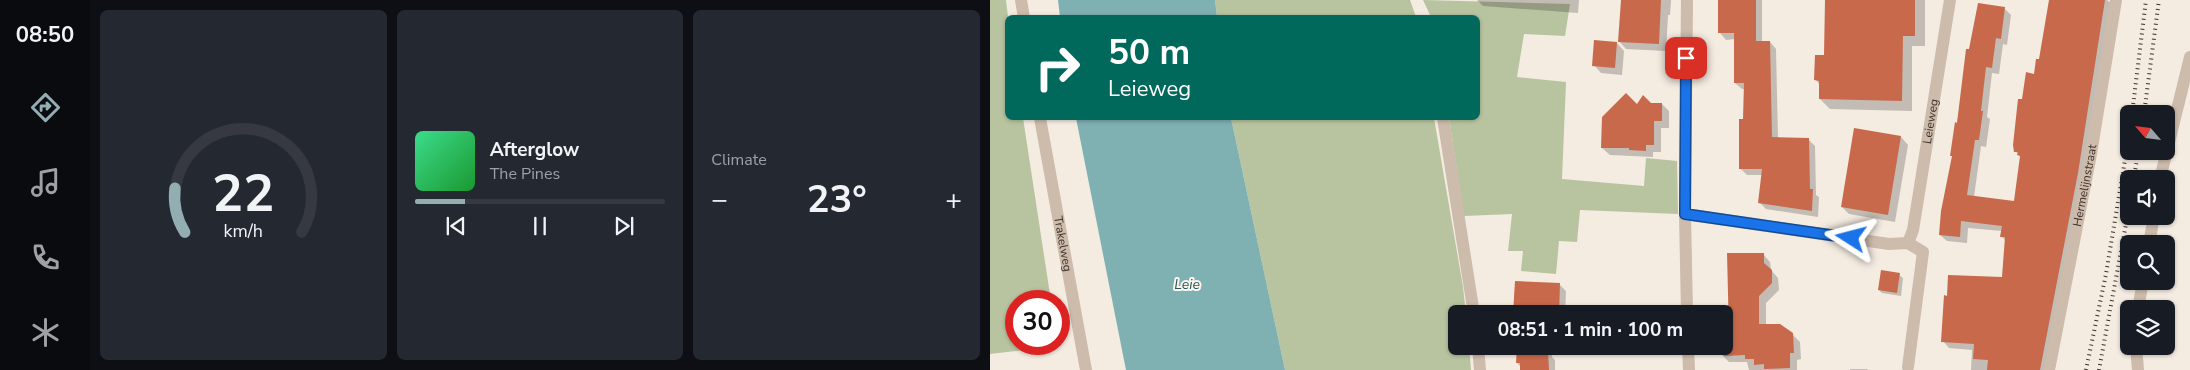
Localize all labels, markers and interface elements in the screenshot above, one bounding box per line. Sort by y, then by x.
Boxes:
text: 08:50 [16,20,74,50]
text: 50 m [1108,29,1190,76]
icon: right [1025,35,1090,100]
pin [1665,37,1707,79]
icon: arrive [1672,44,1700,72]
text: Leieweg [1108,74,1191,104]
icon: directions [28,90,63,125]
street label: Leieweg [1919,98,1942,145]
north arrow [2120,105,2175,160]
map controls [2120,105,2175,355]
text: Afterglow [490,137,579,163]
street label: Hermelijnstraat [2069,142,2101,228]
text: Climate [711,149,767,171]
text: 22 [212,158,275,229]
text: The Pines [490,163,560,185]
icon: music [28,165,63,200]
button: sound [2120,170,2175,225]
text: 23° [807,174,867,225]
text: − [711,181,728,219]
text: + [945,181,962,219]
position arrow [1824,211,1876,263]
icon: previous [442,212,470,240]
icon: pause [526,212,554,240]
icon: next [610,212,638,240]
street label: Trakelweg [1050,215,1076,273]
text: km/h [224,219,263,243]
button: search [2120,235,2175,290]
icon: phone [28,240,63,275]
water label: Leie [1174,275,1200,294]
speed limit sign: 30 [1005,290,1070,355]
button: layers [2120,300,2175,355]
icon: climate [28,315,63,350]
text: 08:51 · 1 min · 100 m [1498,317,1683,343]

